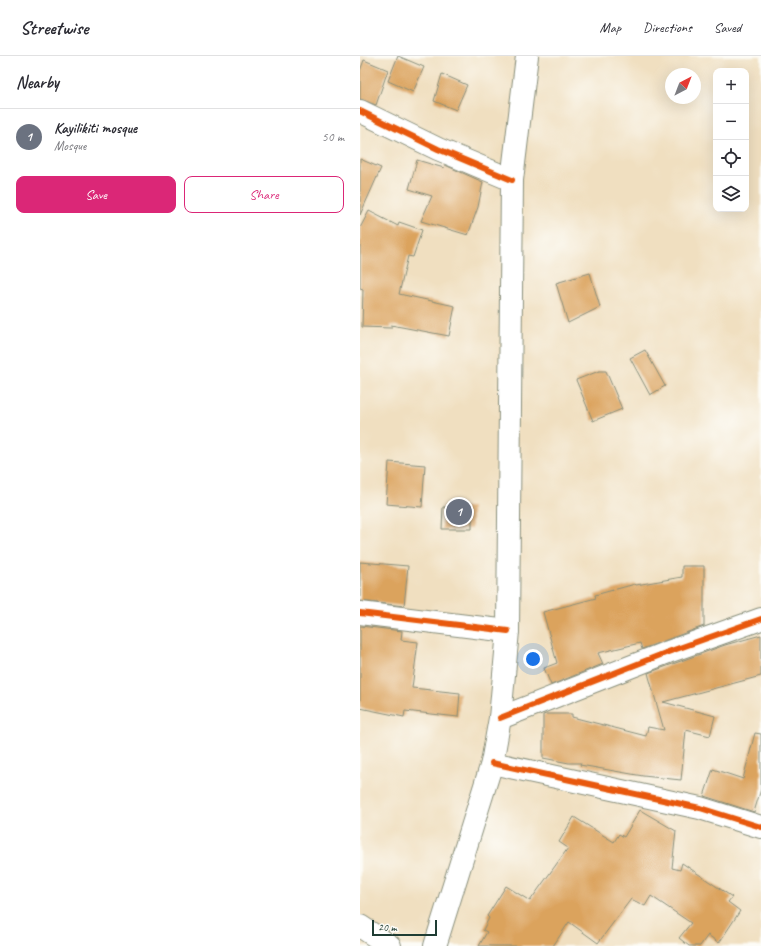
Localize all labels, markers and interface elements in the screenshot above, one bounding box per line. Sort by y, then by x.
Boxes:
text: Streetwise [20,16,88,40]
text: Map [600,19,621,36]
text: Directions [643,19,692,36]
text: Saved [714,19,741,36]
north arrow [665,68,701,104]
map controls [713,68,749,212]
button: + [713,68,749,104]
text: Nearby [16,72,59,93]
button: − [713,104,749,140]
text: Kayilikiti mosque [54,119,137,138]
text: 1 [26,129,32,145]
text: 50 m [322,129,344,145]
text: Mosque [54,138,86,154]
button: locate [713,140,749,176]
button: Save [16,176,176,213]
button: Share [184,176,344,213]
button: layers [713,176,749,212]
pin: 1 [446,497,472,527]
your location [523,649,543,669]
scale bar [372,918,437,937]
text: 20 m [378,920,397,934]

